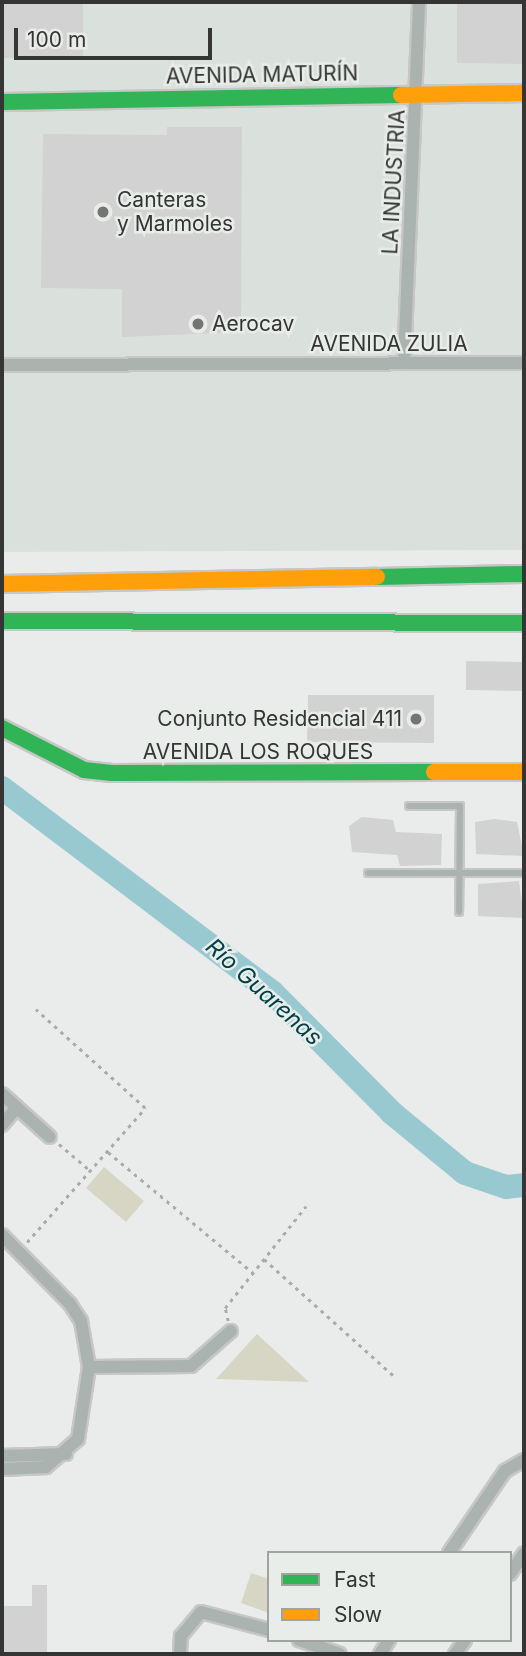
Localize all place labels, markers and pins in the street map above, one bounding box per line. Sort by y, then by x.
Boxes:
place label: Canteras y Marmoles [117,187,233,237]
marker: Canteras y Marmoles [95,204,111,220]
place label: Aerocav [212,311,294,337]
marker: Aerocav [190,316,206,332]
place label: Conjunto Residencial 411 [157,706,402,732]
marker: Conjunto Residencial 411 [408,711,424,727]

